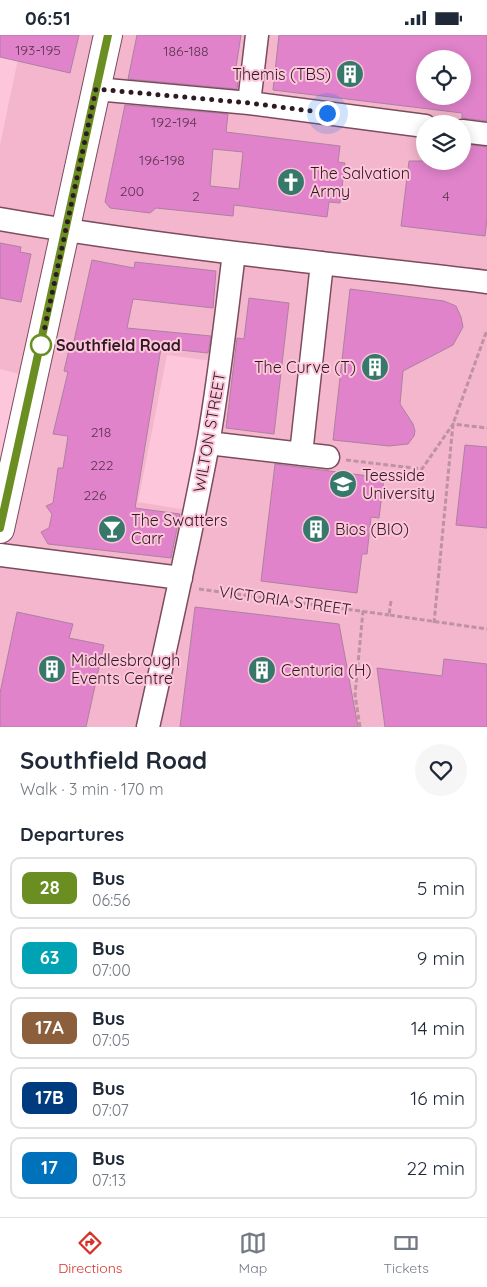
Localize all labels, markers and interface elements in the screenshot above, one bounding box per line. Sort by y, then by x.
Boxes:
text: 06:51 [25,6,71,30]
house number: 193-195 [15,41,61,59]
house number: 186-188 [163,42,209,60]
map controls [416,50,471,170]
button: locate [416,50,471,105]
building icon: Themis (TBS) [335,59,365,89]
place label: Themis (TBS) [232,64,331,84]
your location [315,101,340,126]
house number: 192-194 [151,113,197,131]
button: layers [416,115,471,170]
house number: 196-198 [139,151,185,169]
place label: The Salvation Army [310,163,410,201]
church icon: The Salvation Army [276,167,306,197]
house number: 200 [120,182,144,200]
house number: 2 [192,187,200,205]
house number: 4 [442,187,450,205]
marker: Southfield Road [30,334,52,356]
place label: Southfield Road [56,335,181,355]
building icon: The Curve (T) [360,352,390,382]
place label: The Curve (T) [254,357,356,377]
street label: WILTON STREET [189,370,229,494]
house number: 218 [91,423,111,441]
house number: 222 [90,456,114,474]
place label: Teesside University [362,465,435,503]
school or university icon: Teesside University [328,469,358,499]
house number: 226 [83,486,107,504]
place label: The Swatters Carr [131,510,227,548]
bar icon: The Swatters Carr [97,514,127,544]
building icon: Bios (BIO) [301,514,331,544]
place label: Bios (BIO) [335,519,409,539]
street label: VICTORIA STREET [218,581,353,619]
place label: Middlesbrough Events Centre [71,650,180,688]
building icon: Middlesbrough Events Centre [37,654,67,684]
building icon: Centuria (H) [247,655,277,685]
place label: Centuria (H) [281,660,371,680]
button: heart [415,744,467,796]
text: Southfield Road [20,745,207,775]
text: Walk · 3 min · 170 m [20,779,164,799]
text: Departures [20,822,124,846]
text: Bus [92,866,125,890]
text: 28 [39,876,60,899]
text: 5 min [417,876,465,900]
text: 06:56 [92,890,130,910]
text: Bus [92,936,125,960]
text: 63 [40,946,59,969]
text: 9 min [417,946,465,970]
text: 07:00 [92,960,131,980]
text: Bus [92,1006,125,1030]
text: 17A [35,1016,64,1039]
text: 14 min [411,1016,465,1040]
text: 07:05 [92,1030,130,1050]
text: Bus [92,1076,125,1100]
text: 17B [35,1086,64,1109]
text: 16 min [410,1086,465,1110]
text: 07:07 [92,1100,129,1120]
text: Bus [92,1146,125,1170]
text: 17 [41,1156,58,1179]
text: 22 min [406,1156,465,1180]
text: 07:13 [92,1170,126,1190]
tab: Directions [58,1229,122,1277]
tab: Map [239,1229,267,1277]
tab: Tickets [383,1229,429,1277]

